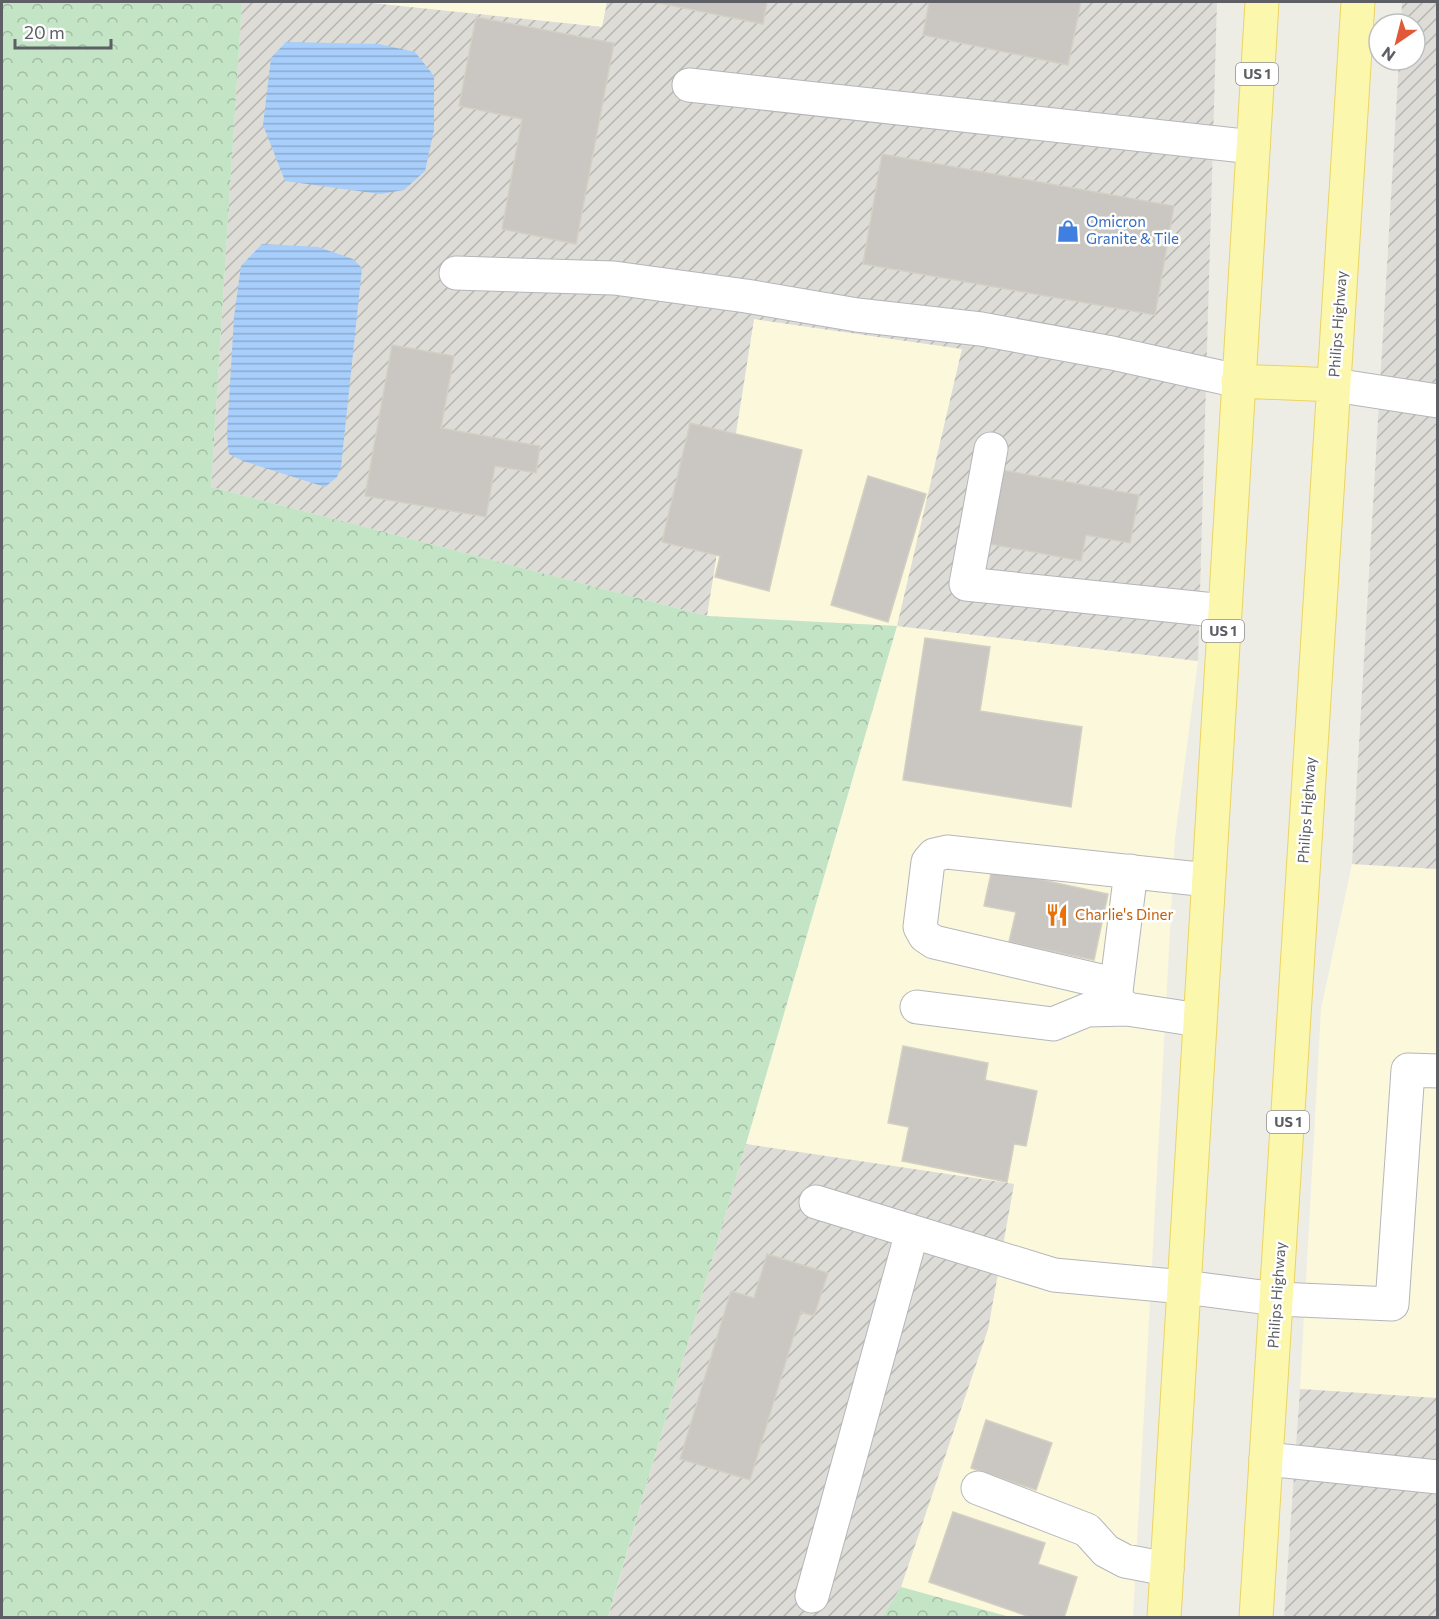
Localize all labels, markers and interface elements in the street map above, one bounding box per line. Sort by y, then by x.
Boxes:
scale bar [15,12,111,50]
north arrow [1367,12,1427,72]
text: 20 m [24,21,65,43]
text: N [1378,43,1398,66]
road number: US 1 [1236,63,1278,85]
place label: Omicron Granite & Tile [1086,212,1179,247]
shop icon: Omicron Granite & Tile [1055,218,1081,244]
street label: Philips Highway [1324,270,1350,378]
road number: US 1 [1202,620,1244,642]
street label: Philips Highway [1293,756,1319,864]
restaurant icon: Charlie's Diner [1044,902,1070,928]
place label: Charlie's Diner [1075,905,1173,923]
road number: US 1 [1267,1111,1309,1133]
street label: Philips Highway [1263,1241,1289,1349]

